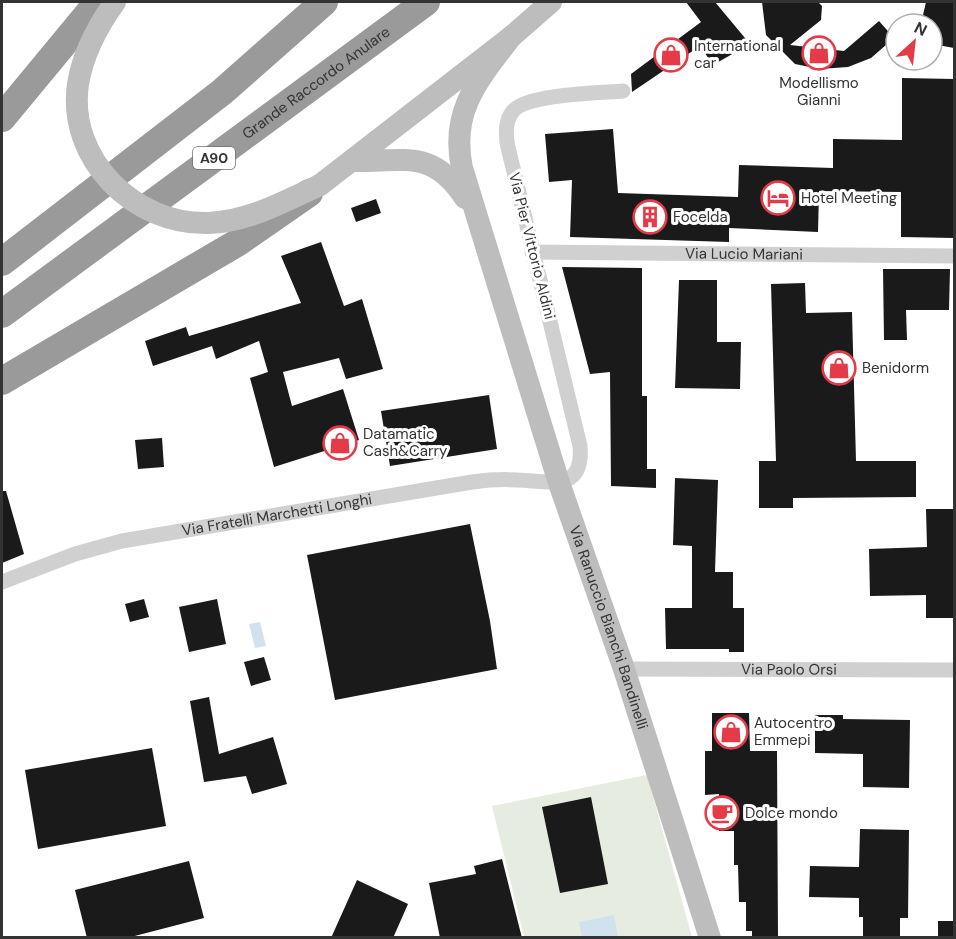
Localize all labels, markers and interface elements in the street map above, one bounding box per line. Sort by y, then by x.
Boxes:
north arrow [884,12,944,72]
text: N [911,17,931,41]
street label: Grande Raccordo Anulare [238,22,394,144]
shop icon: Modellismo Gianni [801,35,837,71]
place label: International car [694,36,781,73]
shop icon: International car [653,37,689,73]
place label: Modellismo Gianni [779,73,859,110]
road number: A90 [193,147,235,169]
street label: Via Pier Vittorio Aldini [504,170,560,322]
hotel icon: Hotel Meeting [760,180,796,216]
place label: Hotel Meeting [801,188,897,208]
building icon: Focelda [632,199,668,235]
place label: Focelda [673,207,728,227]
street label: Via Lucio Mariani [685,243,803,265]
shop icon: Benidorm [821,350,857,386]
place label: Benidorm [862,358,929,378]
place label: Datamatic Cash&Carry [363,424,448,461]
shop icon: Datamatic Cash&Carry [322,425,358,461]
street label: Via Fratelli Marchetti Longhi [180,489,373,541]
street label: Via Ranuccio Bianchi Bandinelli [565,523,653,732]
street label: Via Paolo Orsi [741,659,837,680]
place label: Autocentro Emmepi [754,713,833,750]
shop icon: Autocentro Emmepi [713,714,749,750]
cafe icon: Dolce mondo [704,795,740,831]
place label: Dolce mondo [745,803,838,823]

